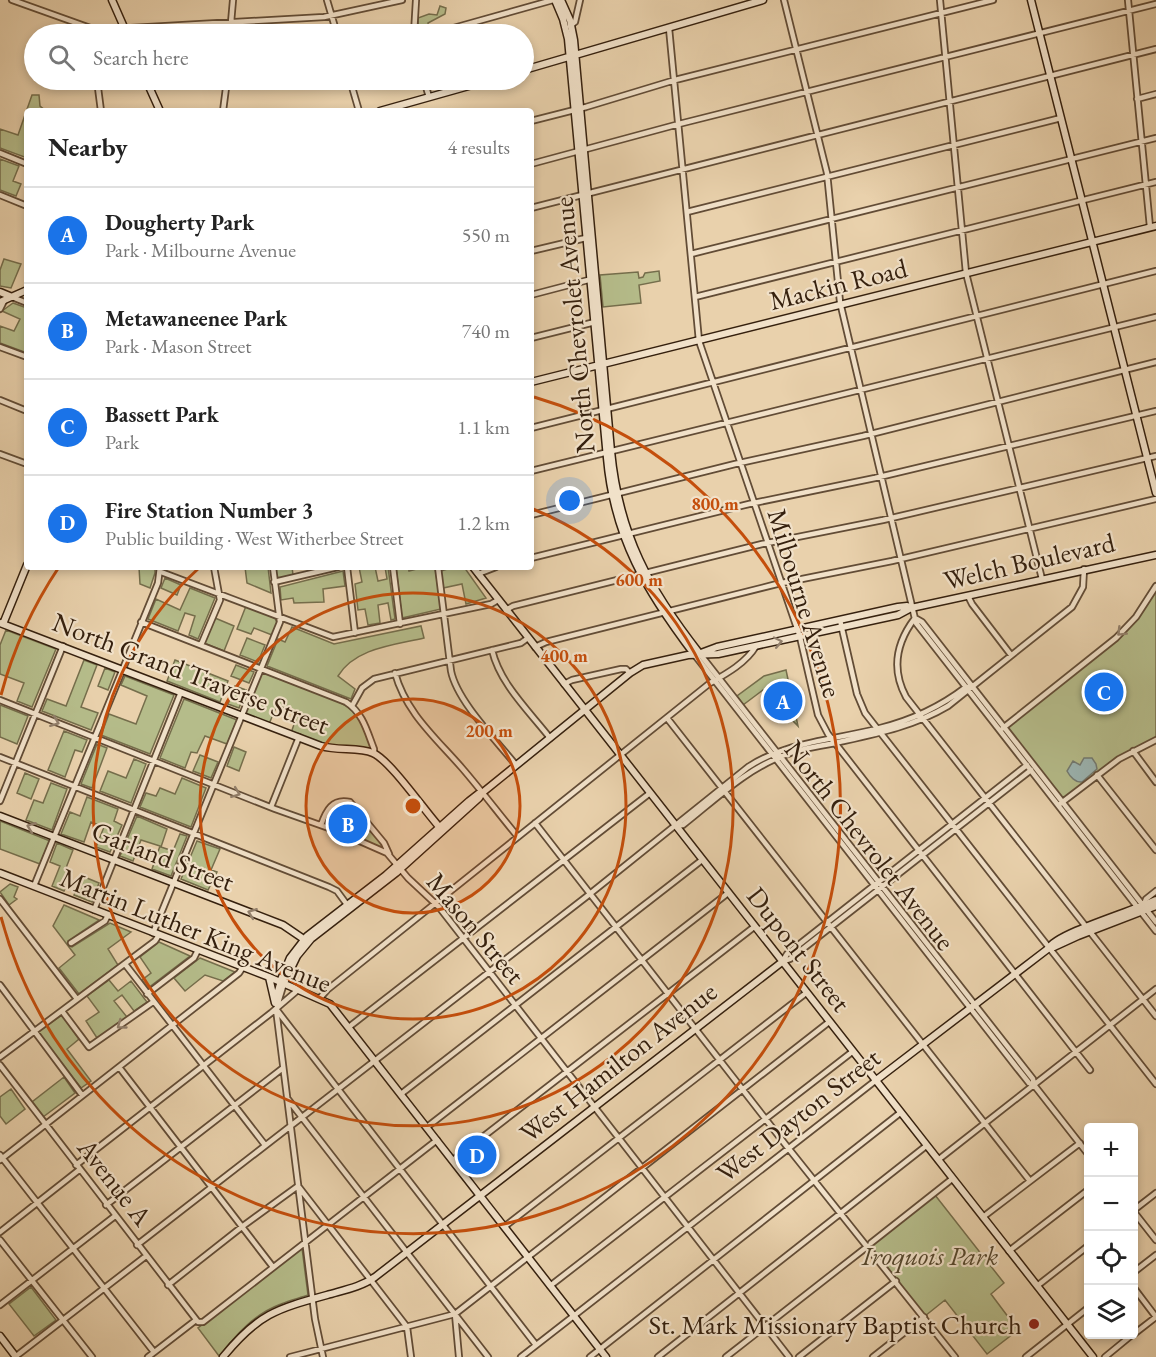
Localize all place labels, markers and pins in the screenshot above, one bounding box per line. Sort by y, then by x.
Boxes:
pin: C [1084,670,1124,714]
pin: A [764,678,802,724]
centre of rings [403,796,423,816]
pin: B [328,802,368,846]
pin: D [458,1132,496,1178]
place label: St. Mark Missionary Baptist Church [649,1307,1022,1342]
marker: St. Mark Missionary Baptist Church [1027,1317,1041,1331]

